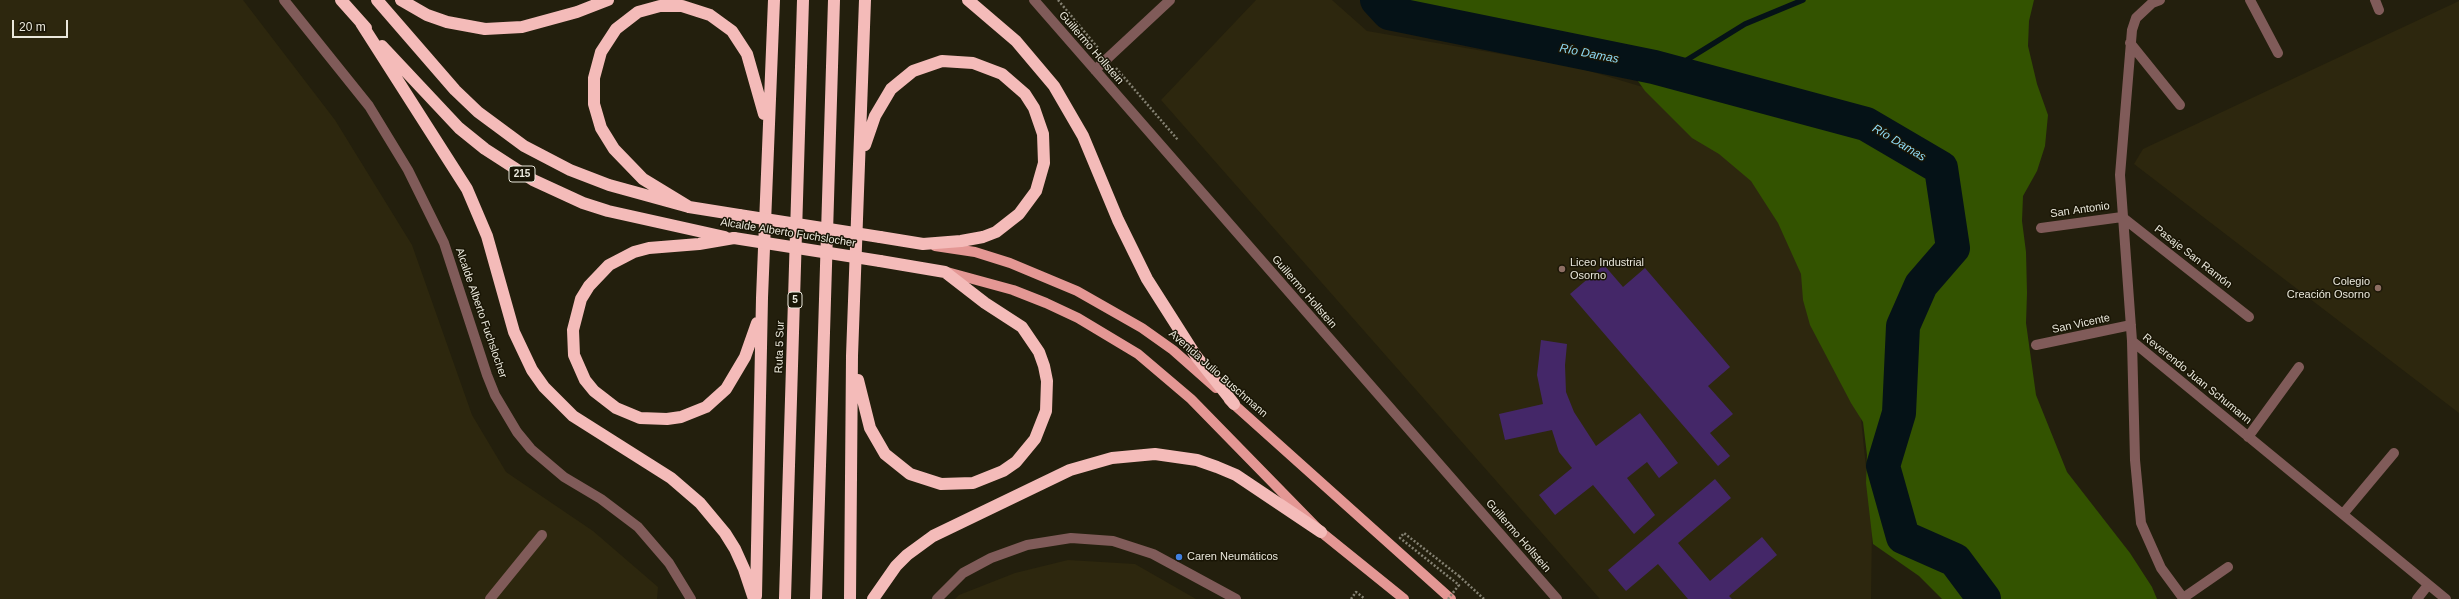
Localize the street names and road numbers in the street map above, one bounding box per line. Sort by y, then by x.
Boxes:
street label: Guillermo Hollstein [1056,9,1126,87]
road number: 215 [509,166,535,182]
street label: San Antonio [2049,199,2111,221]
street label: Alcalde Alberto Fuchslocher [719,216,857,250]
street label: Pasaje San Ramón [2152,223,2234,291]
street label: Alcalde Alberto Fuchslocher [452,246,510,380]
street label: Guillermo Hollstein [1269,253,1339,331]
road number: 5 [788,292,802,308]
street label: San Vicente [2051,311,2111,337]
street label: Ruta 5 Sur [772,320,788,374]
street label: Avenida Julio Buschmann [1166,328,1270,420]
street label: Reverendo Juan Schumann [2140,331,2254,427]
street label: Guillermo Hollstein [1483,497,1553,575]

